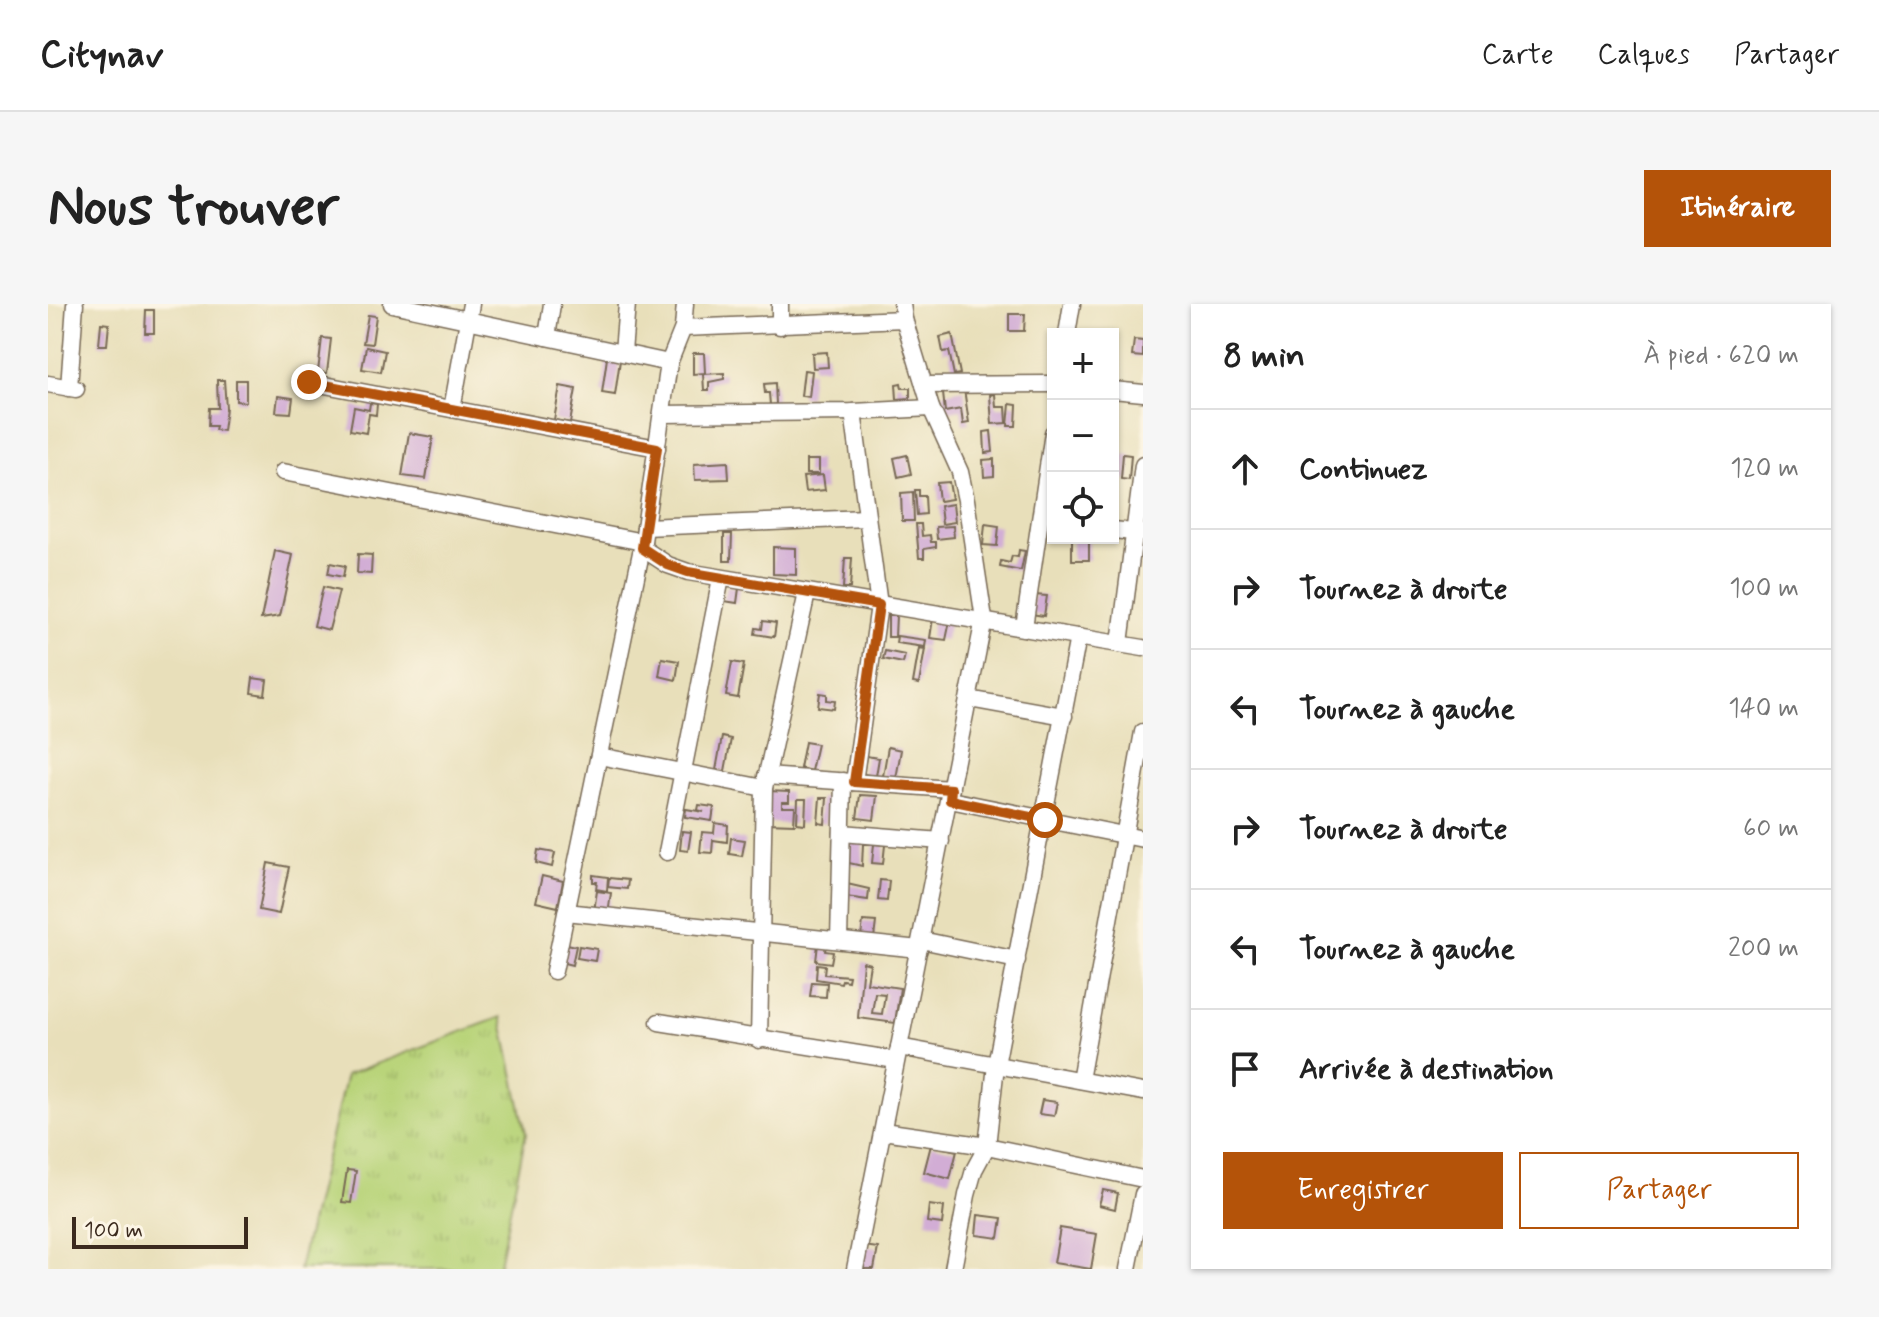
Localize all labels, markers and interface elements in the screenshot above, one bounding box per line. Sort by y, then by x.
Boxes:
text: Citynav [40,31,164,80]
text: Carte [1482,37,1554,74]
text: Calques [1598,37,1690,74]
text: Partager [1734,37,1839,74]
button: Itinéraire [1644,170,1831,247]
text: Nous trouver [48,172,339,245]
map controls [1047,328,1119,544]
button: + [1047,328,1119,400]
text: 8 min [1223,334,1305,379]
text: À pied · 620 m [1643,339,1799,373]
route end [291,364,327,400]
button: − [1047,400,1119,472]
icon: ahead [1223,447,1267,491]
text: Continuez [1299,450,1428,489]
text: 120 m [1730,452,1799,486]
button: locate [1047,472,1119,544]
icon: right [1223,567,1267,611]
text: Tournez à droite [1299,570,1508,609]
text: 100 m [1729,572,1799,606]
icon: left [1223,687,1267,731]
text: Tournez à gauche [1299,690,1515,729]
text: 140 m [1728,692,1799,726]
route start [1027,802,1063,838]
icon: right [1223,807,1267,851]
text: Tournez à droite [1299,810,1508,849]
text: 60 m [1743,812,1799,846]
icon: left [1223,927,1267,971]
text: Tournez à gauche [1299,930,1515,969]
text: 200 m [1728,932,1799,966]
icon: arrive [1223,1047,1267,1091]
text: Arrivée à destination [1299,1050,1554,1089]
button: Enregistrer [1223,1152,1503,1229]
button: Partager [1519,1152,1799,1229]
scale bar [72,1213,248,1249]
text: 100 m [84,1217,143,1245]

